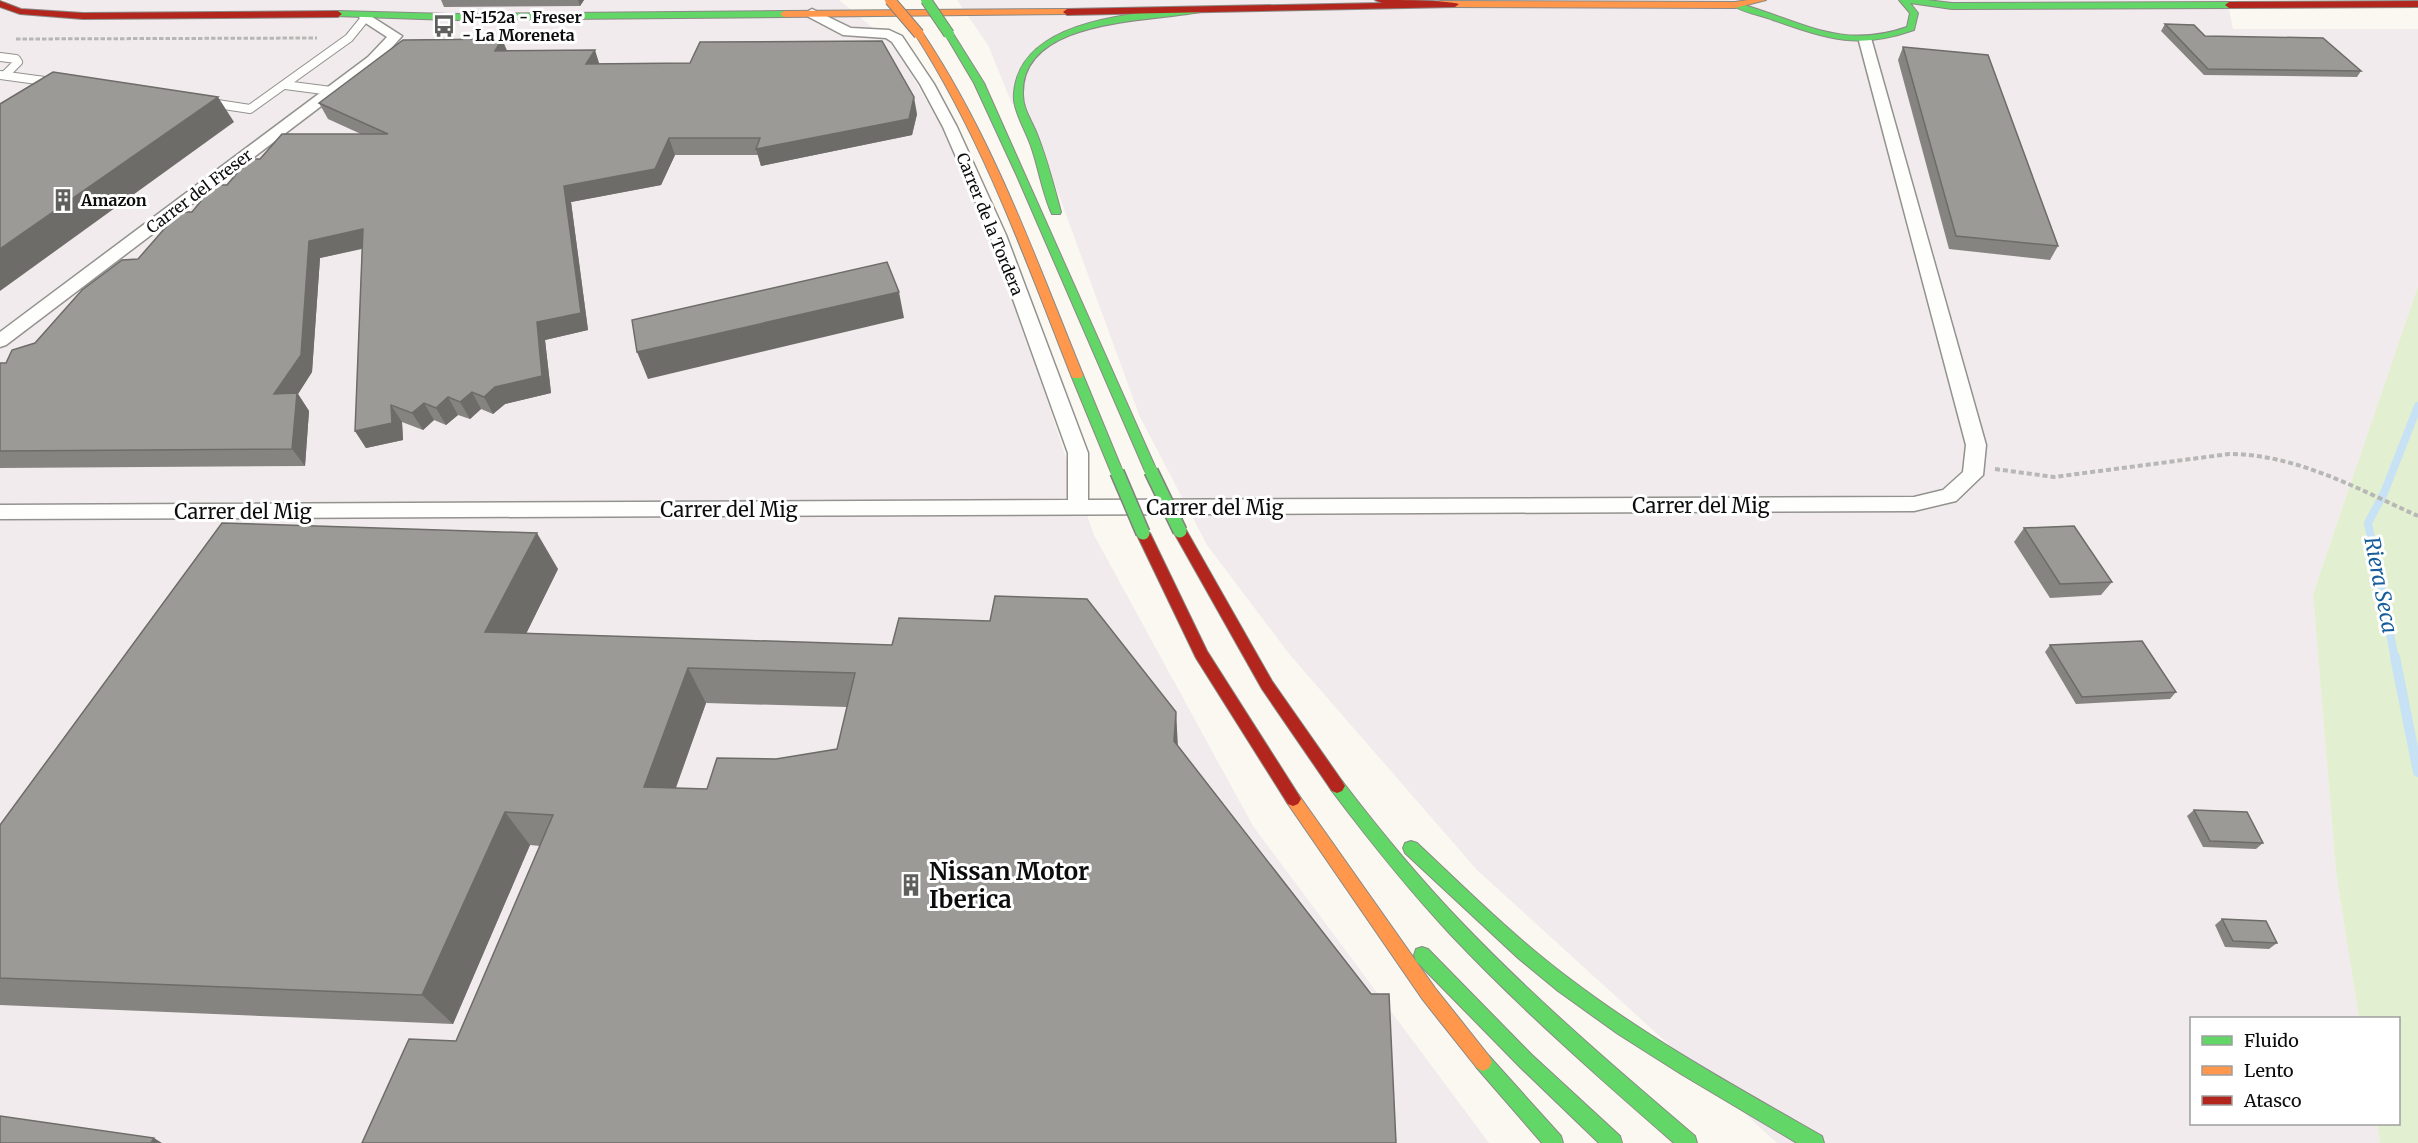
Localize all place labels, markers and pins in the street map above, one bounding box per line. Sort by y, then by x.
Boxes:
place label: N-152a - Freser - La Moreneta [462,7,582,45]
bus stop icon: N-152a - Freser - La Moreneta [431,13,457,39]
building icon: Amazon [50,187,76,213]
place label: Amazon [80,190,147,210]
place label: Nissan Motor Iberica [929,856,1089,915]
building icon: Nissan Motor Iberica [898,872,924,898]

